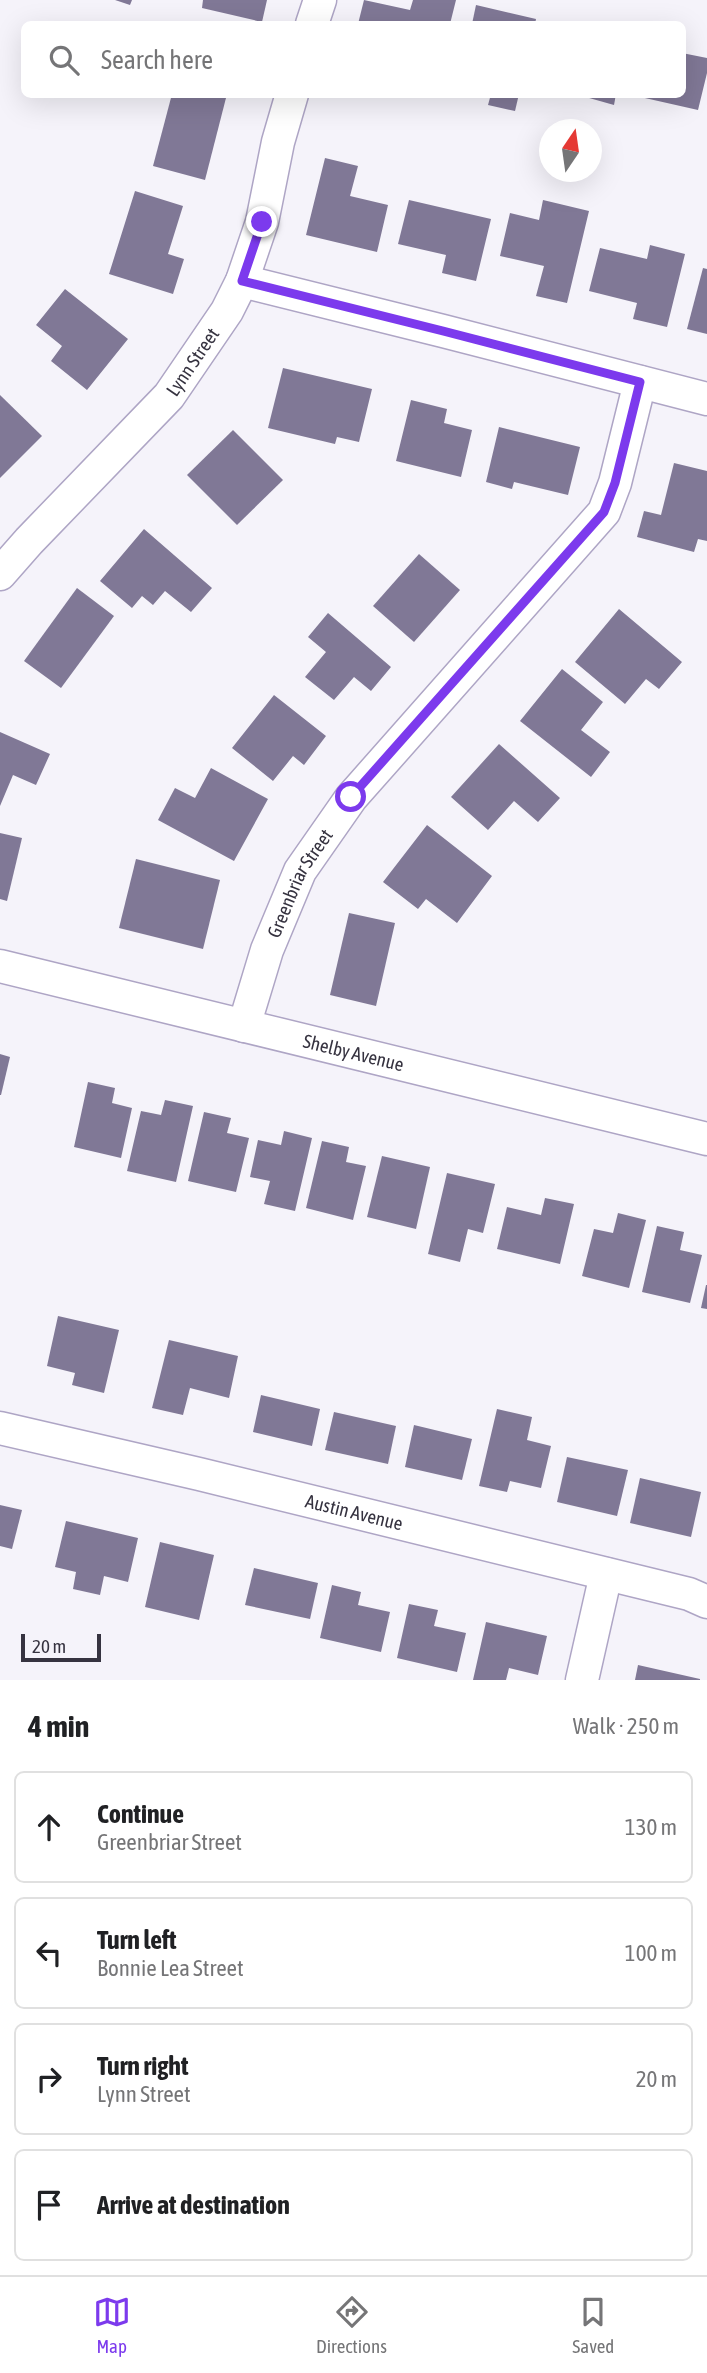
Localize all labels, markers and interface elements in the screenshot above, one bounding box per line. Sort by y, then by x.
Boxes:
search box [21,21,686,98]
icon: search [45,41,83,79]
text: Search here [101,45,213,75]
north arrow [539,119,602,182]
route end [246,206,277,237]
street label: Lynn Street [161,324,223,400]
route start [335,781,366,812]
street label: Greenbriar Street [263,825,337,941]
street label: Shelby Avenue [301,1030,406,1075]
street label: Austin Avenue [303,1489,405,1535]
scale bar [21,1631,102,1663]
text: 20 m [32,1635,66,1657]
text: 4 min [28,1709,89,1743]
text: Walk · 250 m [573,1713,679,1739]
text: Continue [97,1799,184,1829]
icon: ahead [30,1808,68,1846]
text: 130 m [625,1814,677,1840]
text: Greenbriar Street [97,1829,242,1855]
text: Turn left [97,1925,177,1955]
icon: left [30,1934,68,1972]
text: 100 m [625,1940,677,1966]
text: Bonnie Lea Street [97,1955,244,1981]
text: Turn right [97,2051,188,2081]
icon: right [30,2060,68,2098]
text: 20 m [636,2066,677,2092]
text: Lynn Street [97,2081,191,2107]
icon: arrive [30,2186,68,2224]
text: Arrive at destination [97,2190,290,2220]
tab: Map [93,2293,131,2357]
tab: Directions [316,2293,387,2357]
tab: Saved [572,2293,614,2357]

